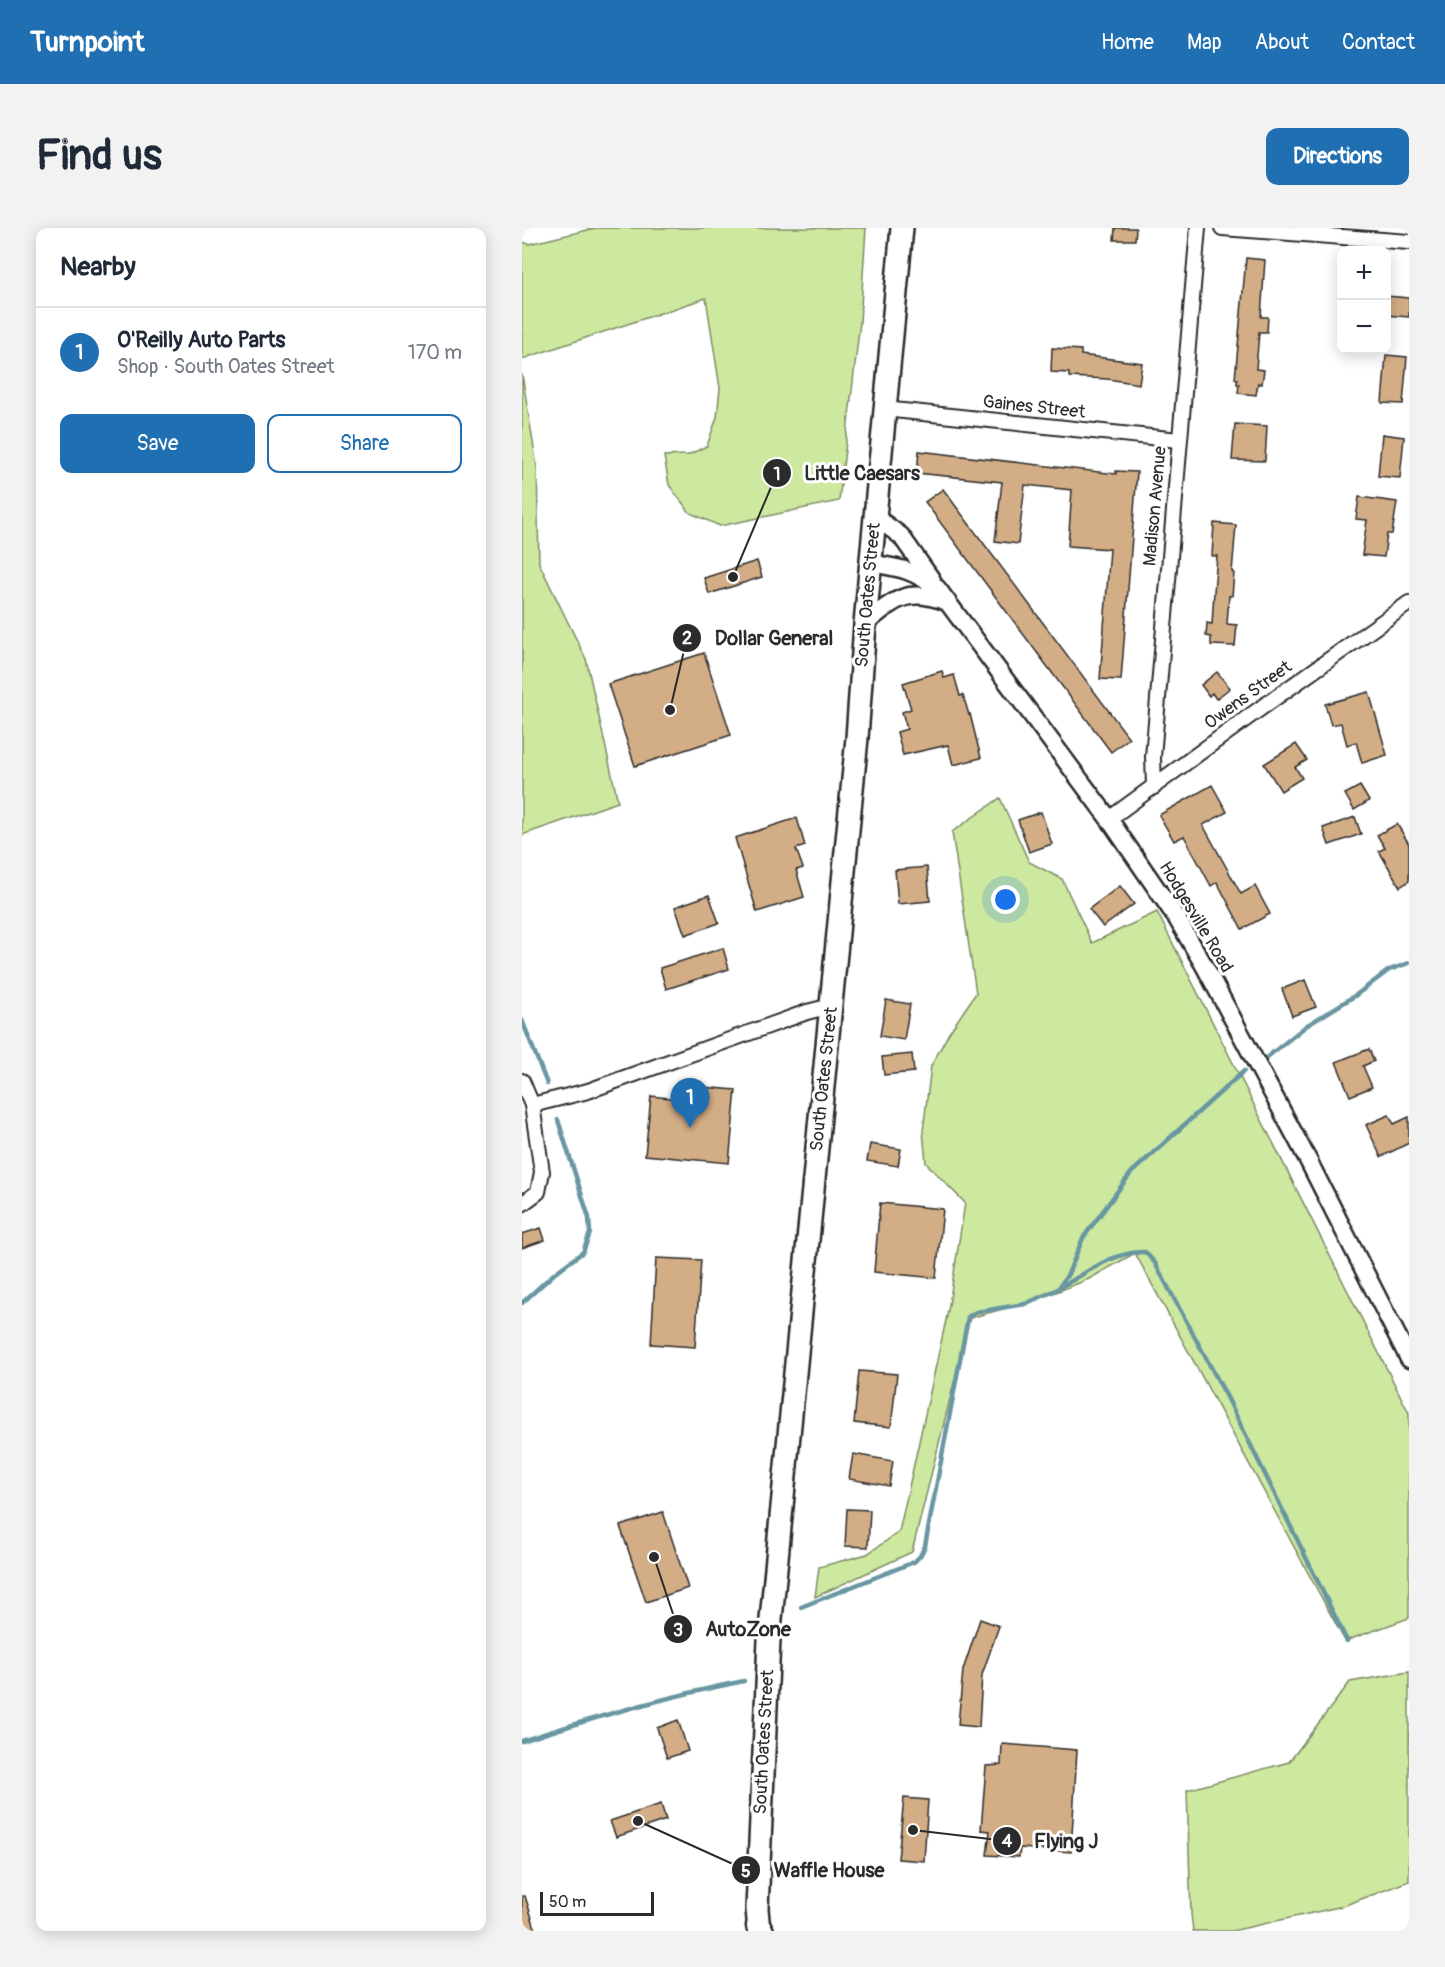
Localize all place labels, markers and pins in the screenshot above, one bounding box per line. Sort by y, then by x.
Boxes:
callout: Little Caesars [762,454,931,492]
callout: Dollar General [672,619,845,657]
pin: 1 [670,1078,710,1128]
callout: AutoZone [663,1610,802,1648]
callout: Flying J [992,1822,1110,1860]
callout: Waffle House [731,1851,896,1889]

